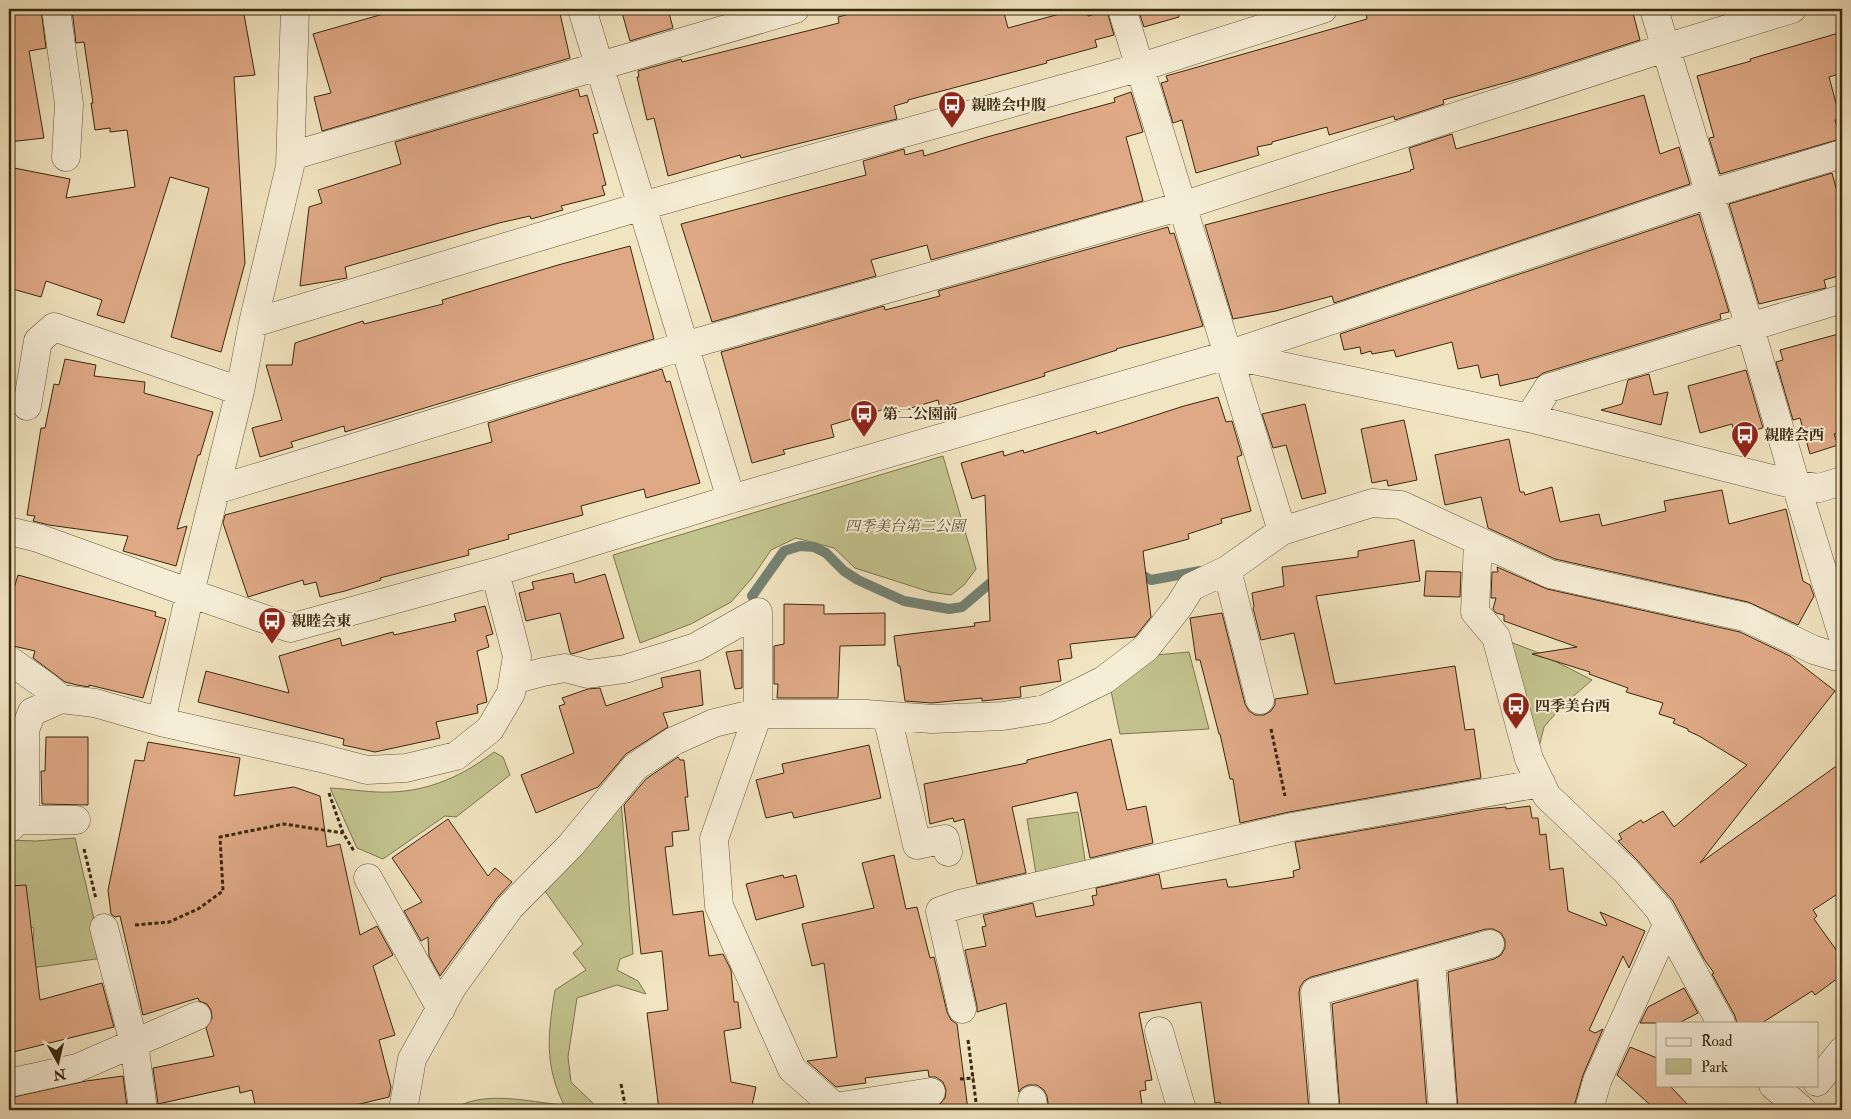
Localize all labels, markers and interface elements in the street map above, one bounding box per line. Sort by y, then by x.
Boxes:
bus stop icon: 親睦会中腹 [937,90,967,129]
place label: 親睦会中腹 [971,96,1047,115]
bus stop icon: 第二公園前 [849,399,879,438]
place label: 第二公園前 [883,405,958,424]
bus stop icon: 親睦会西 [1730,420,1760,459]
place label: 親睦会西 [1764,426,1824,445]
park label: 四季美台第二公園 [845,517,968,536]
bus stop icon: 親睦会東 [257,606,287,645]
place label: 親睦会東 [291,612,352,631]
bus stop icon: 四季美台西 [1501,691,1531,730]
place label: 四季美台西 [1535,697,1610,716]
legend [1656,1022,1818,1086]
text: Road [1701,1032,1733,1051]
north arrow [32,1036,82,1086]
text: Park [1701,1058,1728,1077]
text: N [52,1065,68,1084]

